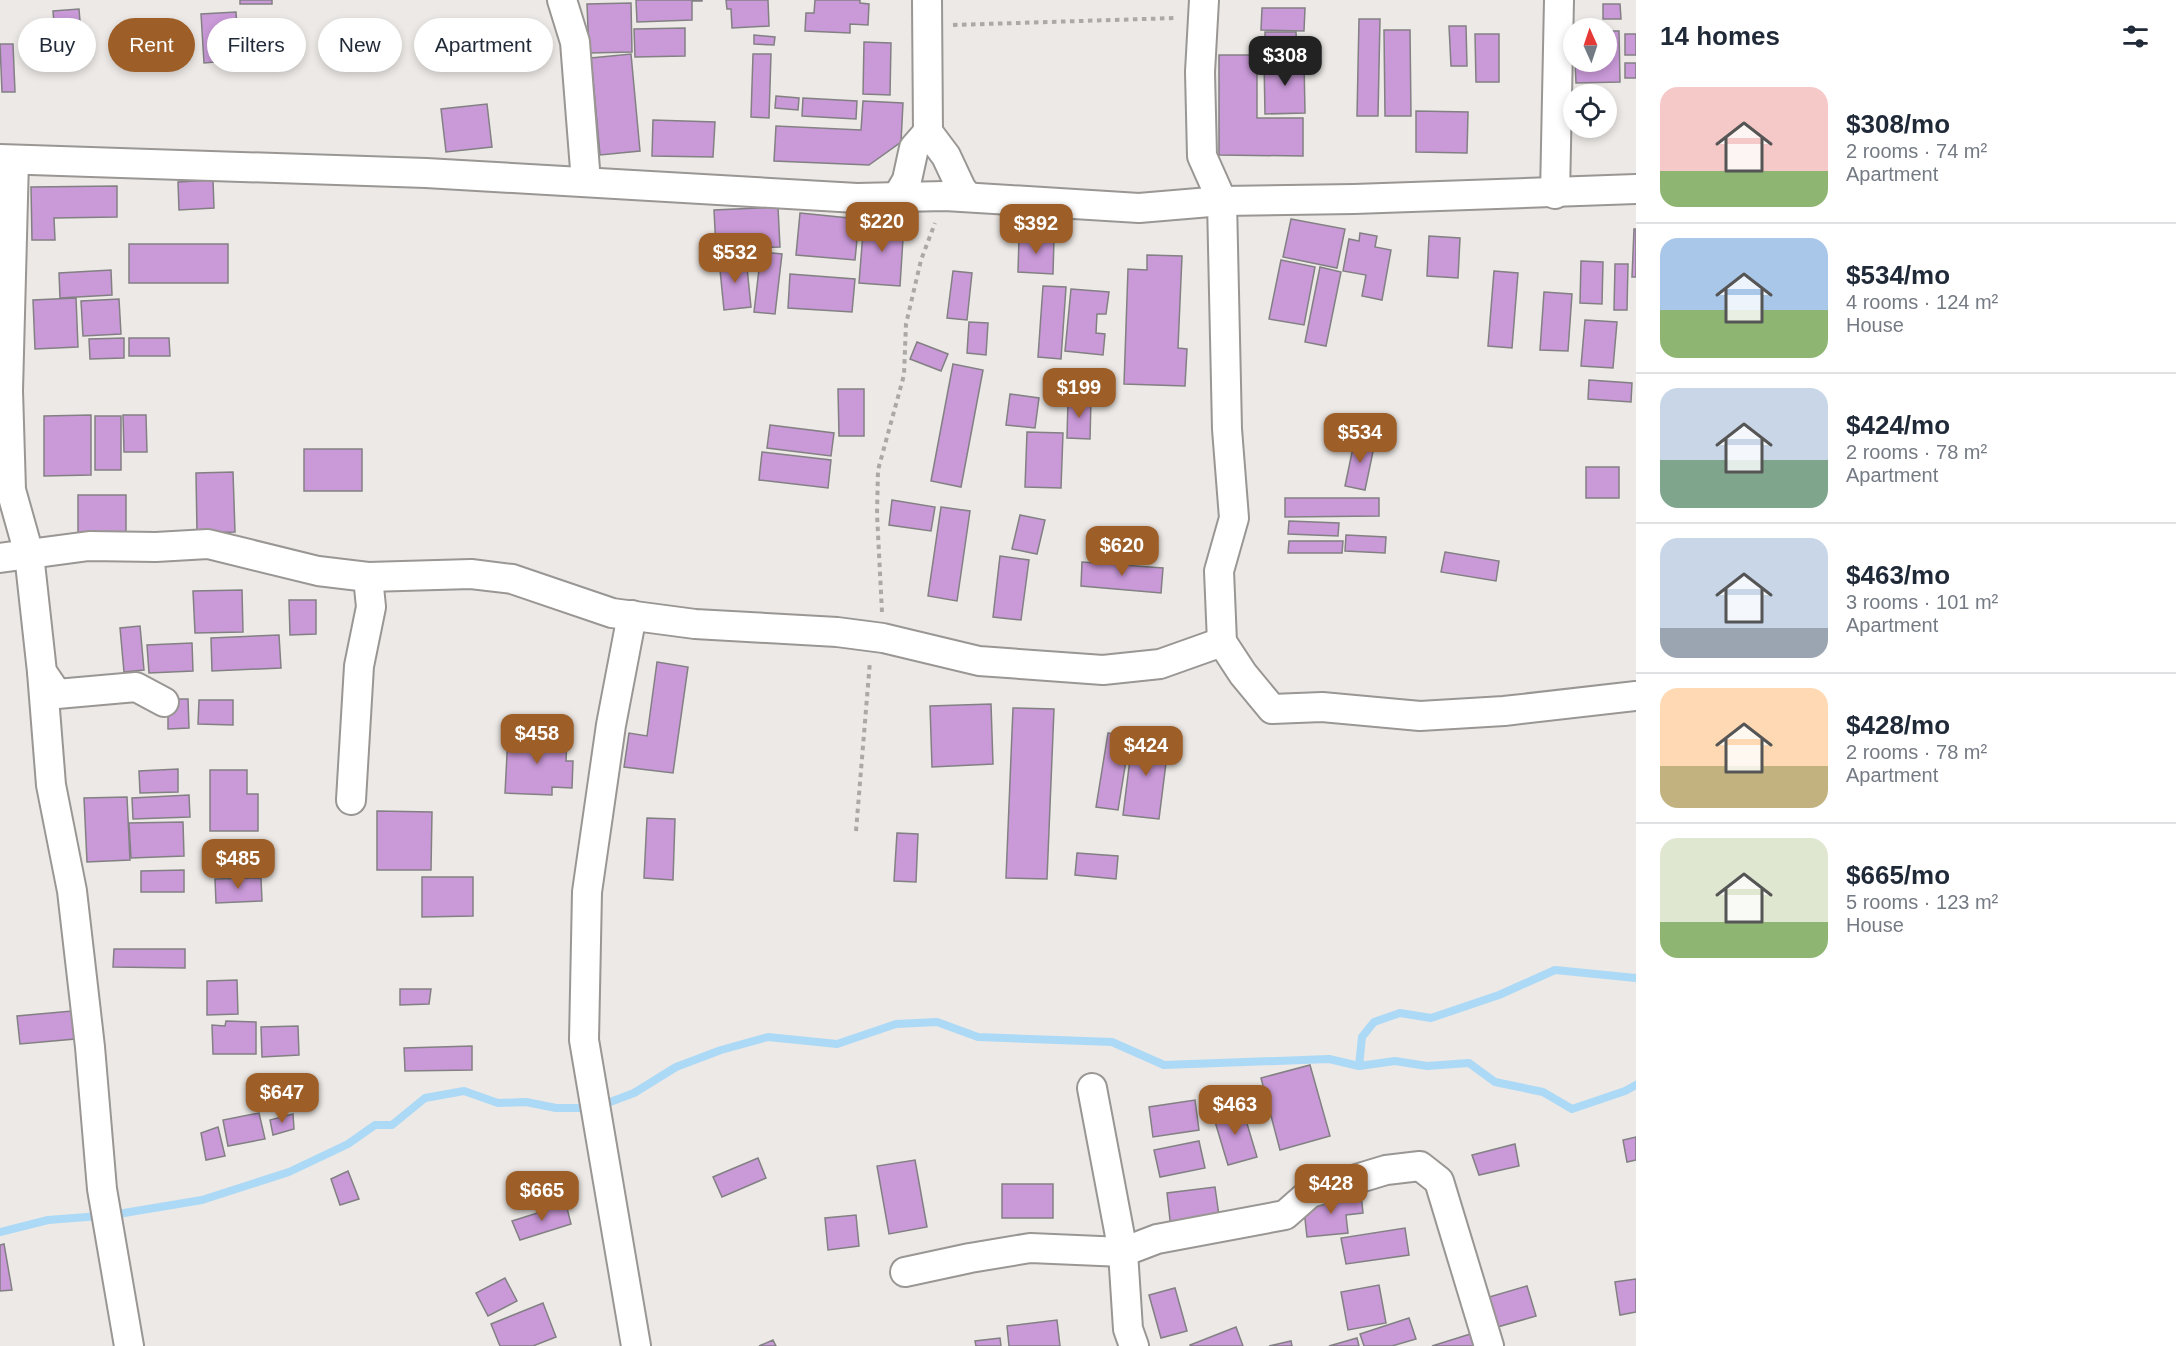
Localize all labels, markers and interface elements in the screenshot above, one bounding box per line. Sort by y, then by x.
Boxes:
chip: Buy [18,18,96,72]
chip: Rent [108,18,195,72]
chip: Filters [207,18,306,72]
chip: New [318,18,402,72]
chip: Apartment [414,18,553,72]
north arrow [1563,18,1617,72]
map controls [1563,18,1617,138]
icon: filters [2119,20,2152,53]
text: 14 homes [1660,21,1780,51]
pin: $308 [1249,36,1321,87]
text: $308 [1263,44,1307,66]
button: locate [1563,84,1617,138]
text: $308/mo [1846,109,1950,139]
icon: home [1708,111,1780,183]
text: 2 rooms · 74 m² [1846,140,1987,162]
text: Apartment [1846,163,1938,185]
pin: $220 [846,202,918,253]
pin: $392 [1000,204,1072,255]
text: $220 [860,210,904,232]
text: $392 [1014,212,1058,234]
pin: $532 [699,233,771,284]
text: $532 [713,241,757,263]
text: $534/mo [1846,260,1950,290]
icon: home [1708,262,1780,334]
text: 4 rooms · 124 m² [1846,291,1998,313]
text: House [1846,314,1904,336]
pin: $199 [1043,368,1115,419]
text: $199 [1057,376,1101,398]
text: $424/mo [1846,410,1950,440]
icon: home [1708,412,1780,484]
pin: $534 [1324,413,1396,464]
text: $534 [1338,421,1382,443]
text: 2 rooms · 78 m² [1846,441,1987,463]
text: Apartment [1846,464,1938,486]
pin: $620 [1086,526,1158,577]
text: $620 [1100,534,1144,556]
text: $463/mo [1846,560,1950,590]
icon: home [1708,562,1780,634]
text: 3 rooms · 101 m² [1846,591,1998,613]
text: Apartment [1846,614,1938,636]
text: $428/mo [1846,710,1950,740]
icon: home [1708,712,1780,784]
pin: $458 [501,714,573,765]
text: $458 [515,722,559,744]
pin: $424 [1110,726,1182,777]
text: $424 [1124,734,1168,756]
text: 2 rooms · 78 m² [1846,741,1987,763]
text: Apartment [1846,764,1938,786]
pin: $485 [202,839,274,890]
text: $485 [216,847,260,869]
text: $665/mo [1846,860,1950,890]
icon: home [1708,862,1780,934]
text: 5 rooms · 123 m² [1846,891,1998,913]
text: House [1846,914,1904,936]
pin: $647 [246,1073,318,1124]
text: $647 [260,1081,304,1103]
pin: $463 [1199,1085,1271,1136]
text: $463 [1213,1093,1257,1115]
pin: $428 [1295,1164,1367,1215]
pin: $665 [506,1171,578,1222]
text: $428 [1309,1172,1353,1194]
text: $665 [520,1179,564,1201]

